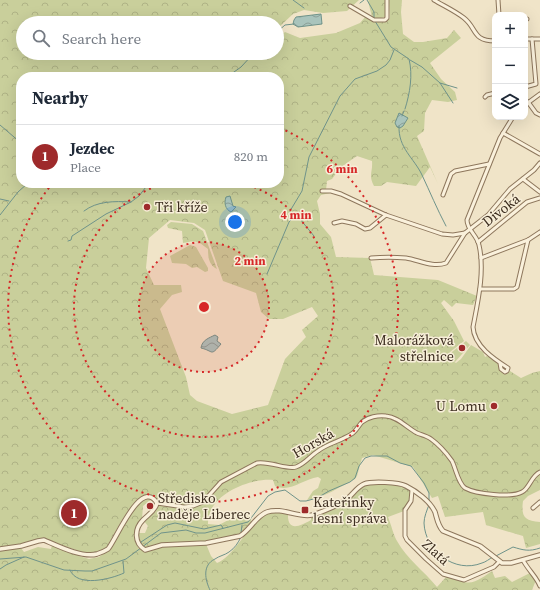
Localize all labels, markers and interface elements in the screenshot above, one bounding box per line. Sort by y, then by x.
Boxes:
map controls [492,12,528,120]
button: + [492,12,528,48]
search box [16,16,284,60]
icon: search [30,27,52,49]
text: Search here [62,28,141,49]
button: − [492,48,528,84]
button: layers [492,84,528,120]
text: Nearby [32,86,88,110]
text: Jezdec [70,138,115,159]
text: 1 [41,148,49,165]
text: 820 m [234,148,268,165]
text: Place [70,159,101,176]
text: 6 min [326,161,358,177]
street label: Divoká [478,188,525,231]
place label: Tři kříže [155,197,208,217]
marker: Tři kříže [142,202,152,212]
text: 4 min [280,207,312,223]
your location [225,212,245,232]
text: 2 min [234,253,266,269]
centre of rings [197,300,211,314]
place label: Malorážková střelnice [374,330,455,366]
marker: Malorážková střelnice [457,343,467,353]
place label: U Lomu [436,396,486,416]
marker: U Lomu [489,401,499,411]
street label: Horská [289,423,338,463]
place label: Středisko naděje Liberec [158,488,251,524]
place label: Kateřinky lesní správa [313,492,388,528]
pin: 1 [61,498,87,528]
marker: Středisko naděje Liberec [145,501,155,511]
marker: Kateřinky lesní správa [300,505,310,515]
street label: Zlatá [418,534,455,570]

